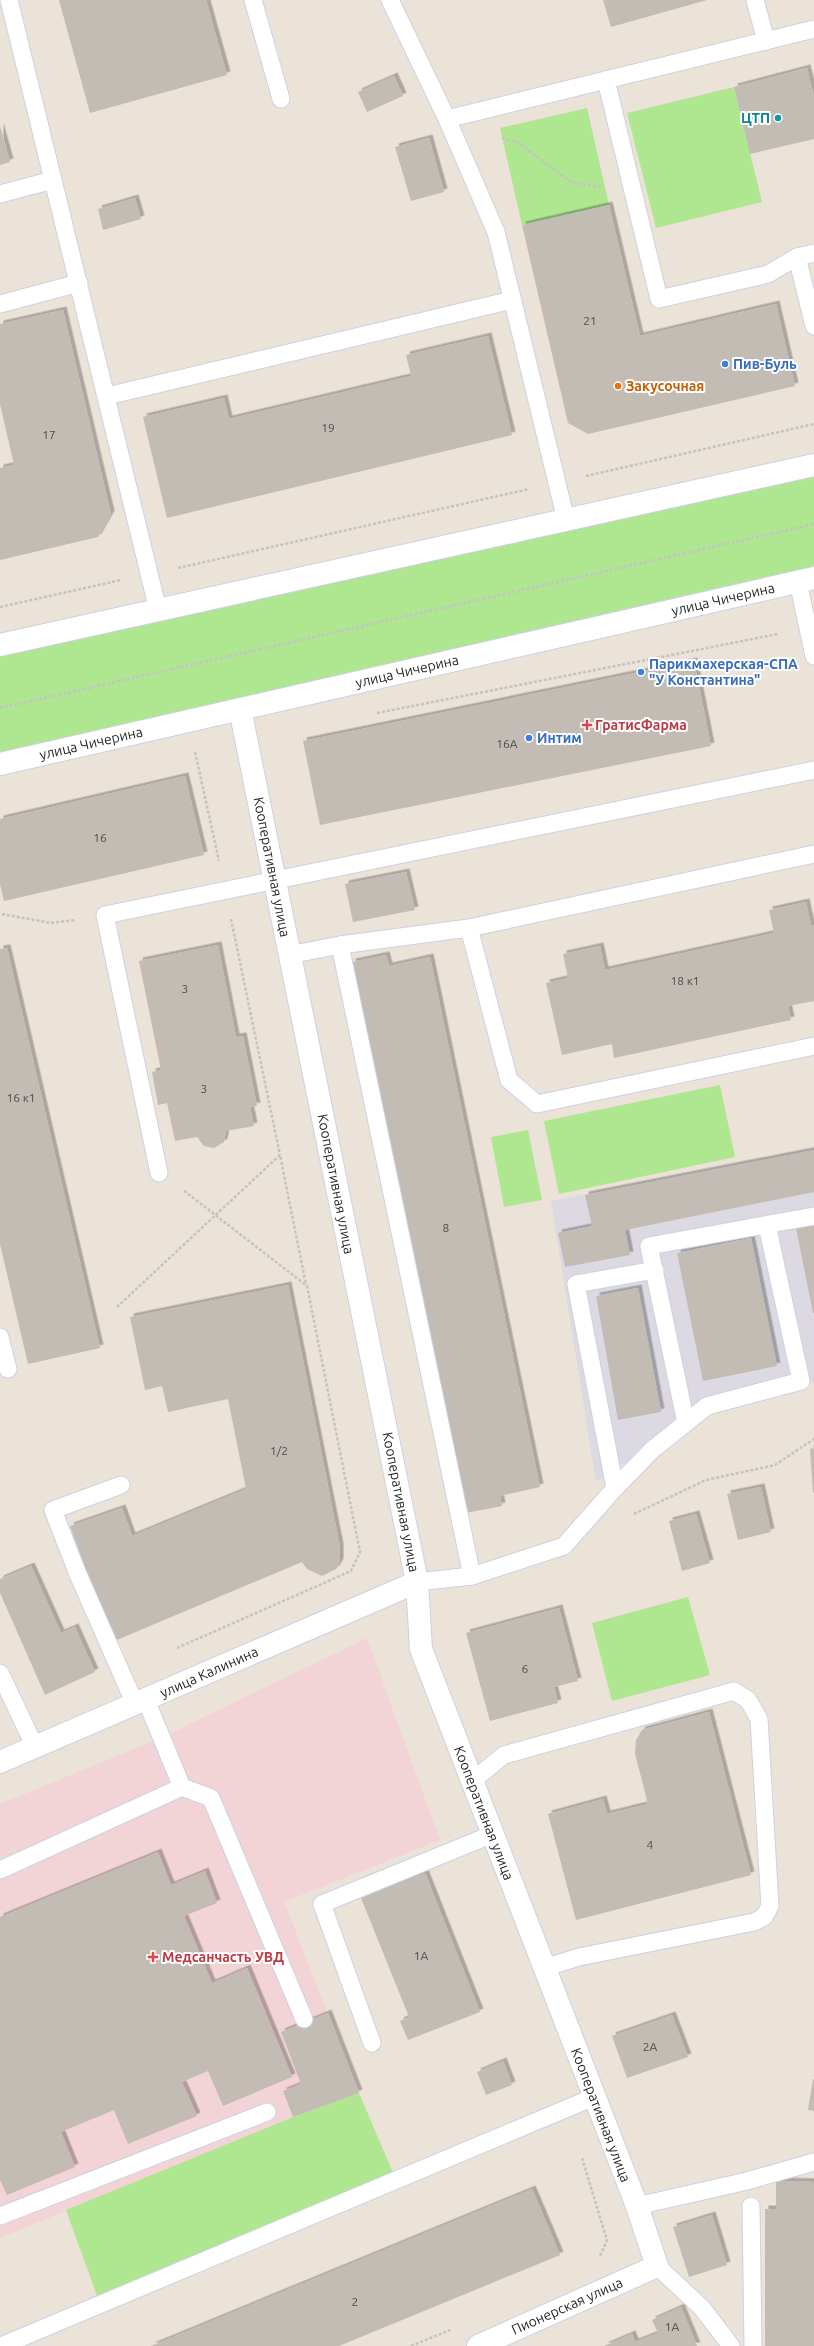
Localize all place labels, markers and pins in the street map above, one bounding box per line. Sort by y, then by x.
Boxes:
place label: ЦТП [741,110,770,126]
marker: ЦТП [773,113,783,123]
place label: Пив-Буль [733,356,797,372]
marker: Пив-Буль [720,359,730,369]
place label: Закусочная [626,378,704,394]
marker: Закусочная [613,381,623,391]
place label: Парикмахерская-СПА "У Константина" [649,656,798,688]
marker: Парикмахерская-СПА "У Константина" [636,667,646,677]
place label: ГратисФарма [595,717,687,733]
marker: ГратисФарма [582,720,592,730]
place label: Интим [537,730,582,746]
marker: Интим [524,733,534,743]
place label: Медсанчасть УВД [162,1949,284,1965]
marker: Медсанчасть УВД [147,1951,159,1963]

